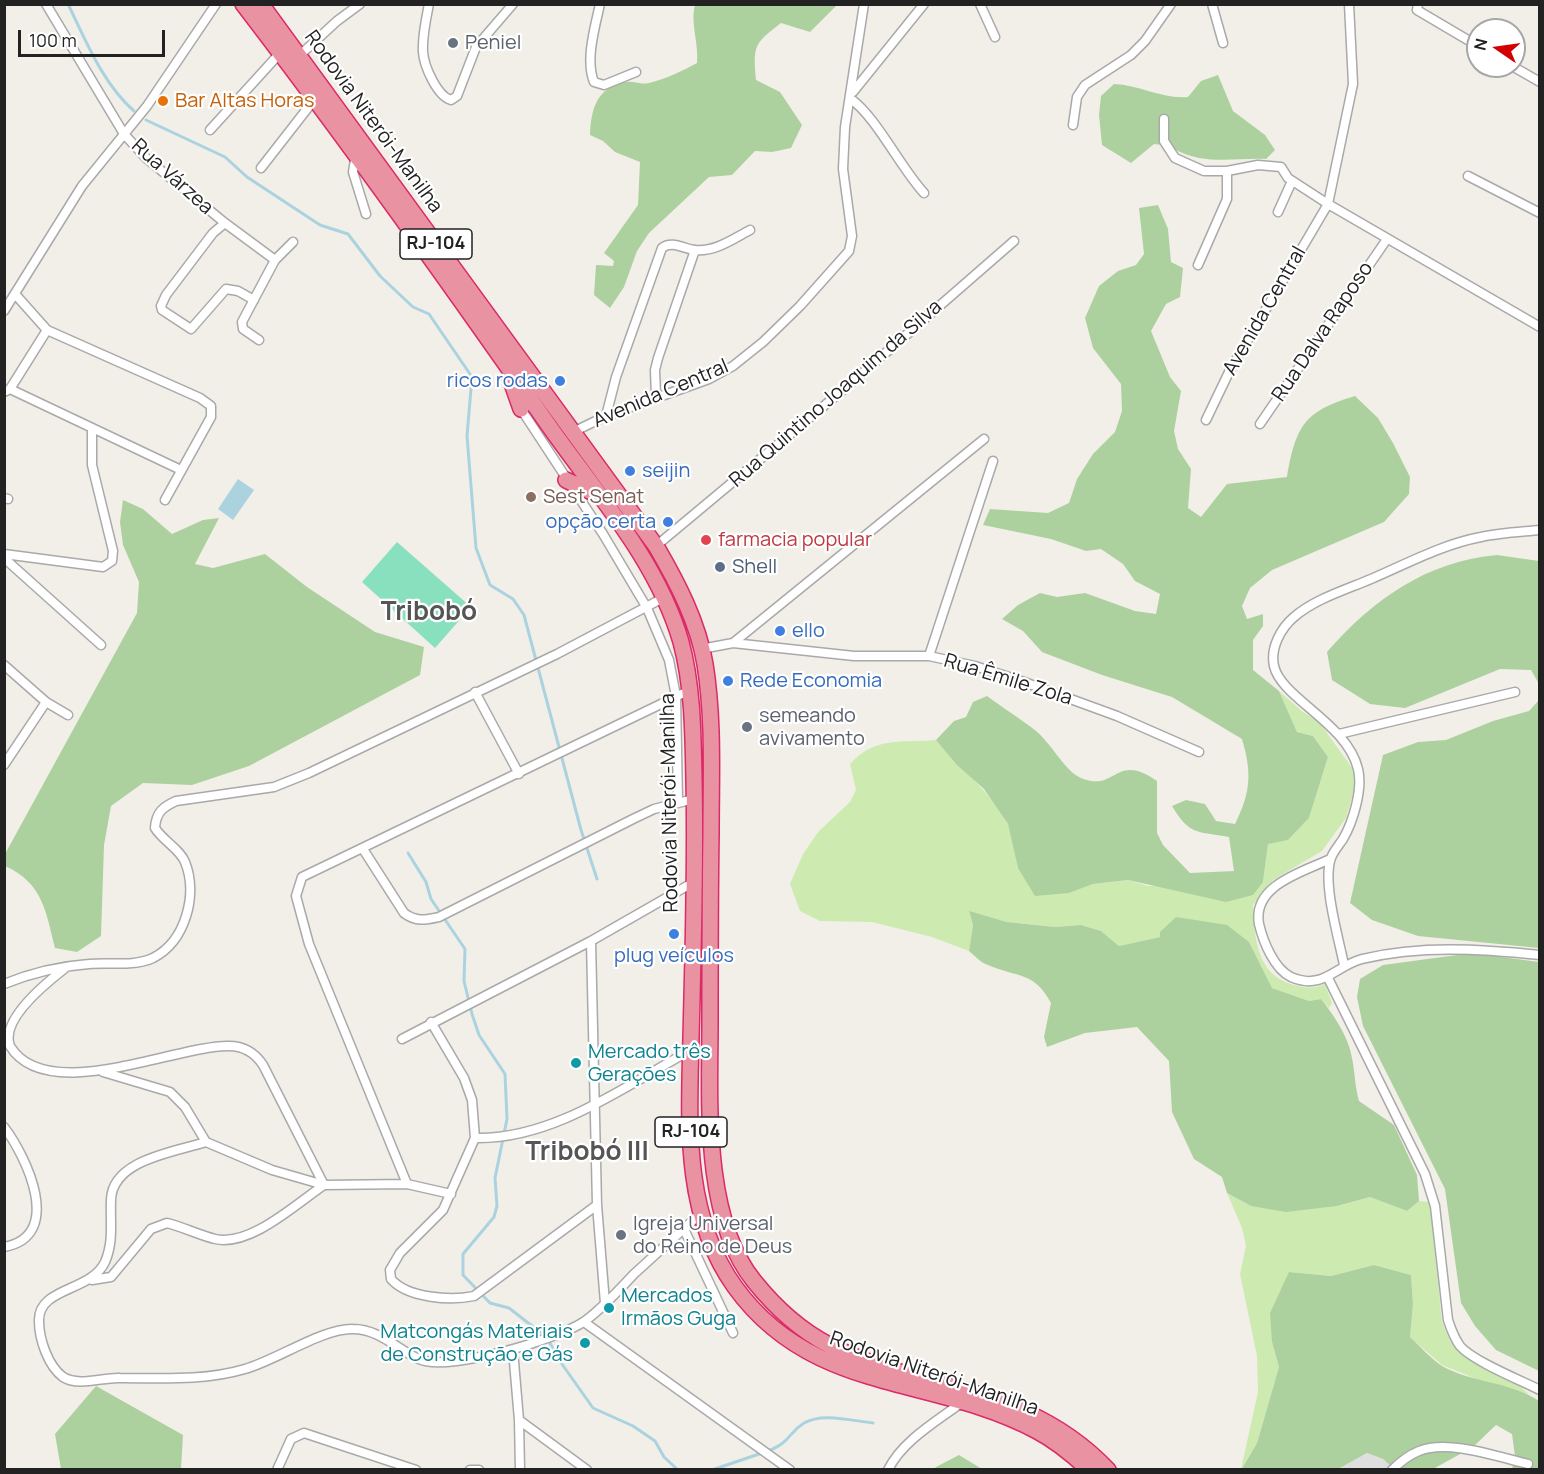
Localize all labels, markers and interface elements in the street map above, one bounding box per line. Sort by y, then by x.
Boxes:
scale bar [21,18,168,56]
north arrow [1466,18,1526,78]
street label: Rodovia Niterói-Manilha [299,26,447,218]
text: 100 m [29,28,77,52]
place label: Peniel [465,31,521,55]
marker: Peniel [446,36,460,50]
text: N [1468,36,1492,52]
place label: Bar Altas Horas [175,89,314,113]
marker: Bar Altas Horas [156,94,170,108]
street label: Rua Várzea [126,134,218,220]
road number: RJ-104 [400,229,472,259]
street label: Avenida Central [1218,242,1312,380]
street label: Rua Dalva Raposo [1267,258,1379,406]
street label: Rua Quintino Joaquim da Silva [725,295,947,493]
street label: Avenida Central [590,355,732,433]
place label: ricos rodas [447,369,548,393]
marker: ricos rodas [553,374,567,388]
place label: seijin [642,459,690,483]
marker: seijin [623,464,637,478]
place label: Sest Senat [543,485,644,509]
marker: Sest Senat [524,490,538,504]
place label: opção certa [546,510,656,534]
marker: opção certa [661,515,675,529]
place label: farmacia popular [718,528,872,552]
marker: farmacia popular [699,533,713,547]
place label: Shell [732,555,777,579]
marker: Shell [713,560,727,574]
district label: Tribobó [381,597,477,629]
place label: ello [792,619,825,643]
marker: ello [773,624,787,638]
street label: Rua Êmile Zola [941,649,1075,711]
place label: Rede Economia [740,669,882,693]
marker: Rede Economia [721,674,735,688]
street label: Rodovia Niterói-Manilha [656,693,684,913]
place label: semeando avivamento [759,704,865,751]
marker: semeando avivamento [740,720,754,734]
marker: plug veículos [667,927,681,941]
place label: plug veículos [614,944,734,968]
place label: Mercado três Gerações [588,1040,711,1087]
marker: Mercado três Gerações [569,1056,583,1070]
road number: RJ-104 [655,1117,727,1147]
district label: Tribobó III [525,1137,649,1169]
place label: Igreja Universal do Reino de Deus [633,1212,792,1259]
marker: Igreja Universal do Reino de Deus [614,1228,628,1242]
place label: Mercados Irmãos Guga [621,1284,736,1331]
marker: Mercados Irmãos Guga [602,1301,616,1315]
place label: Matcongás Materiais de Construção e Gás [380,1320,573,1367]
street label: Rodovia Niterói-Manilha [826,1327,1042,1421]
marker: Matcongás Materiais de Construção e Gás [578,1336,592,1350]

